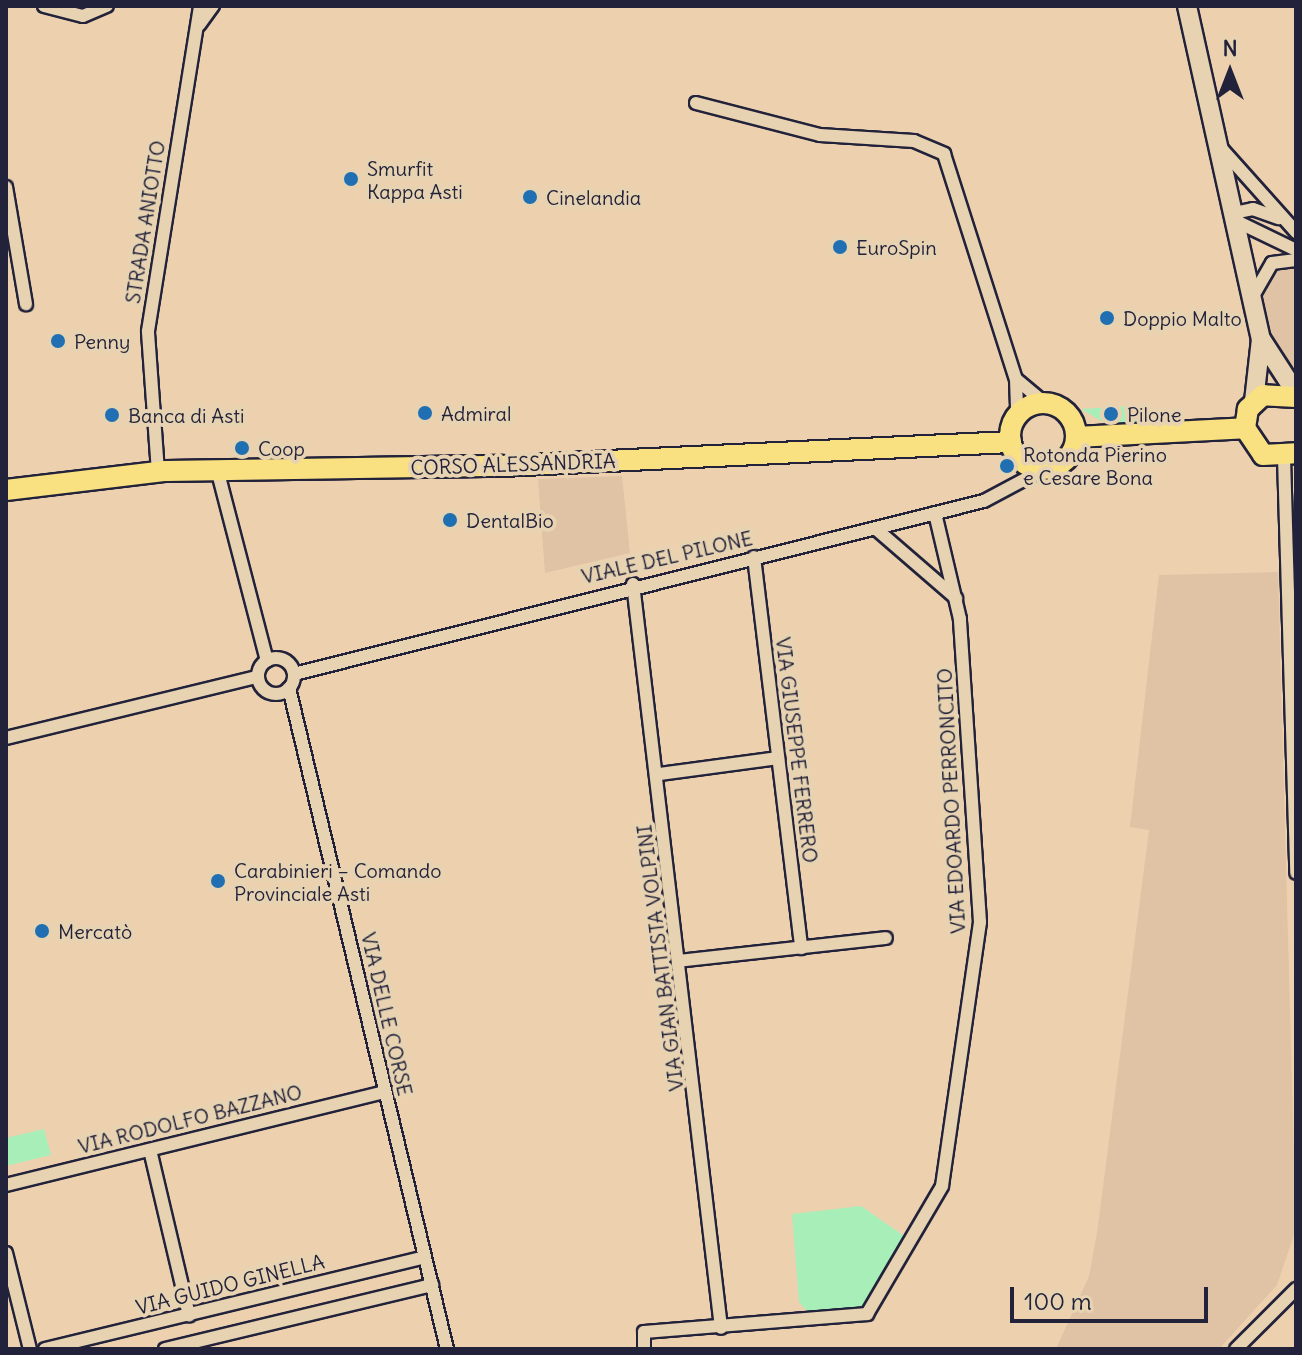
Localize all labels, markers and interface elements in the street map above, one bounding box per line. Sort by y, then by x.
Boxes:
north arrow [1190,32,1270,112]
text: N [1222,34,1238,62]
street label: STRADA ANIOTTO [120,139,170,305]
place label: Smurfit Kappa Asti [367,156,463,203]
marker: Smurfit Kappa Asti [342,170,360,188]
place label: Cinelandia [546,185,641,209]
marker: Cinelandia [521,188,539,206]
place label: EuroSpin [856,235,937,259]
marker: EuroSpin [831,238,849,256]
place label: Doppio Malto [1123,306,1242,330]
marker: Doppio Malto [1098,309,1116,327]
place label: Penny [74,329,130,353]
marker: Penny [49,332,67,350]
place label: Admiral [441,401,511,425]
place label: Pilone [1127,402,1182,426]
place label: Banca di Asti [128,403,244,427]
marker: Admiral [416,404,434,422]
marker: Pilone [1102,405,1120,423]
marker: Banca di Asti [103,406,121,424]
place label: Coop [258,436,305,460]
marker: Coop [233,439,251,457]
place label: Rotonda Pierino e Cesare Bona [1023,442,1167,489]
street label: CORSO ALESSANDRIA [410,448,616,480]
marker: Rotonda Pierino e Cesare Bona [998,457,1016,475]
place label: DentalBio [466,508,554,532]
marker: DentalBio [441,511,459,529]
street label: VIALE DEL PILONE [579,526,755,588]
street label: VIA GIUSEPPE FERRERO [771,636,823,864]
street label: VIA EDOARDO PERRONCITO [932,668,970,934]
street label: VIA GIAN BATTISTA VOLPINI [632,823,688,1093]
place label: Carabinieri – Comando Provinciale Asti [234,858,441,905]
marker: Carabinieri – Comando Provinciale Asti [209,872,227,890]
place label: Mercatò [58,919,132,943]
marker: Mercatò [33,922,51,940]
street label: VIA DELLE CORSE [357,930,417,1098]
street label: VIA RODOLFO BAZZANO [76,1080,304,1158]
street label: VIA GUIDO GINELLA [133,1249,327,1319]
scale bar [1014,1271,1212,1321]
text: 100 m [1024,1286,1092,1316]

